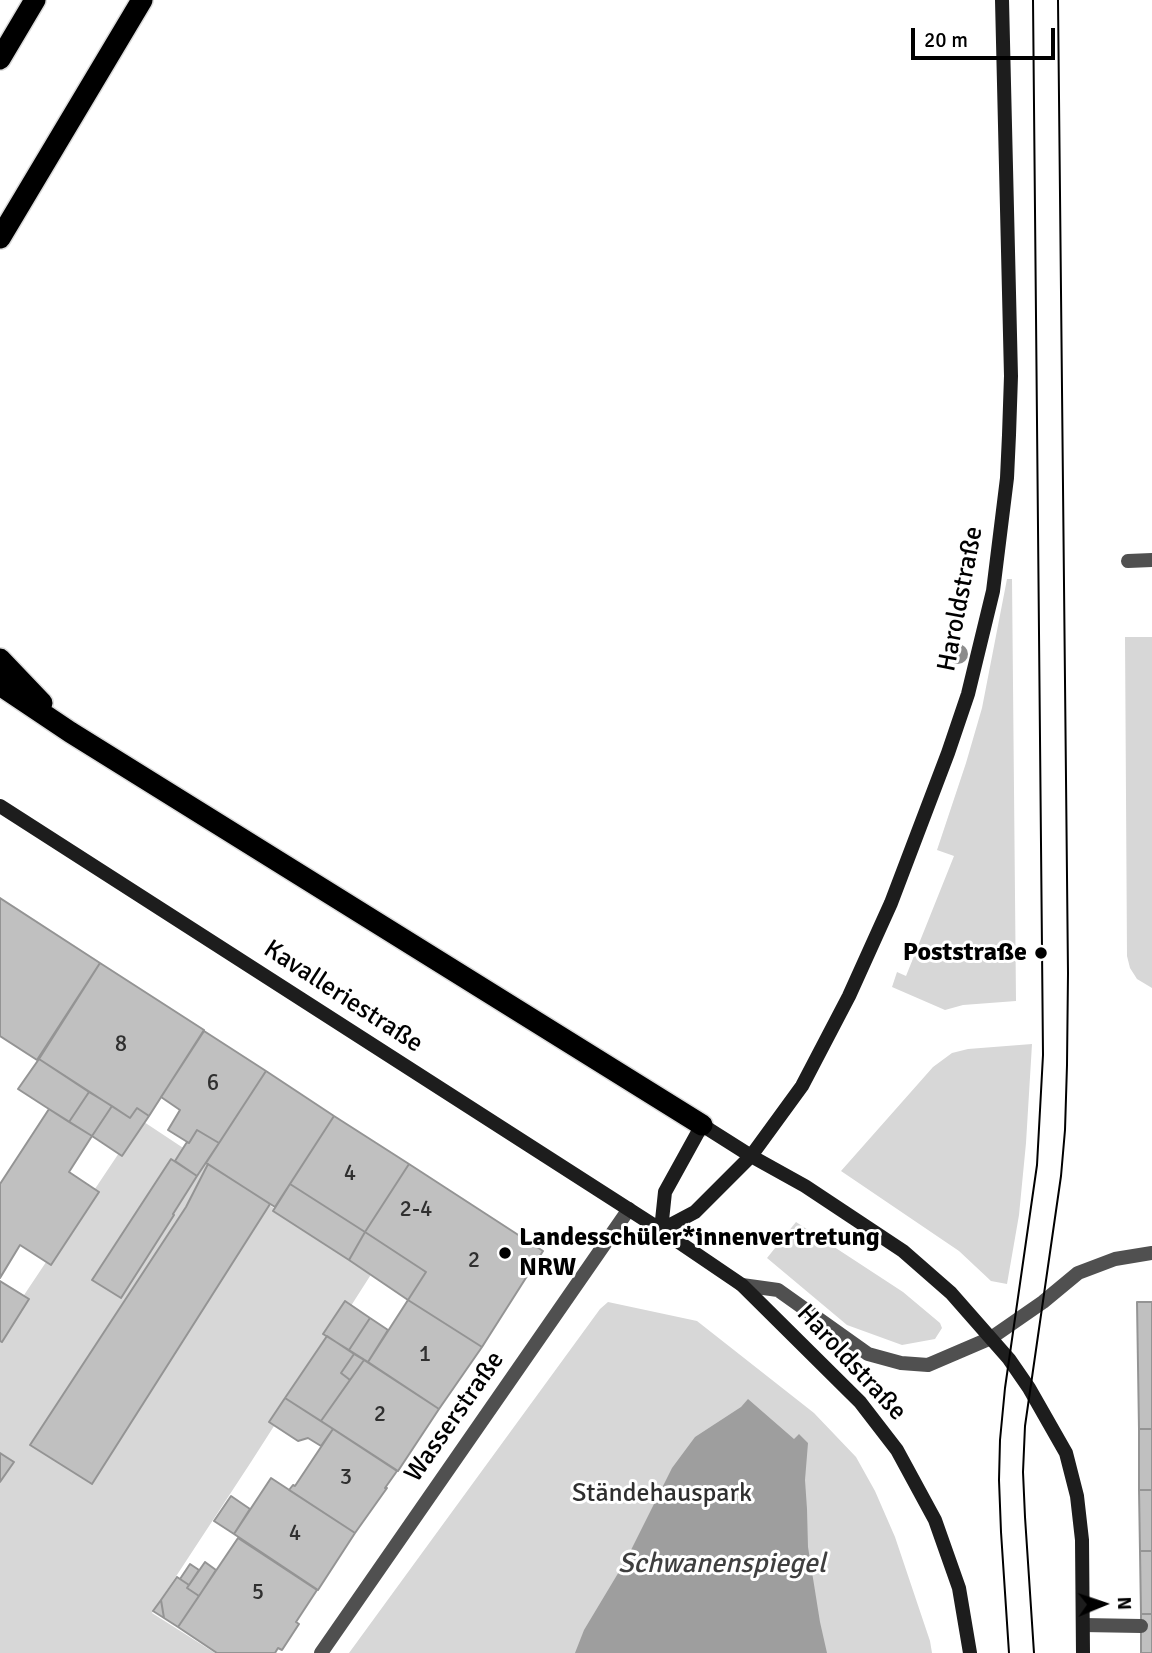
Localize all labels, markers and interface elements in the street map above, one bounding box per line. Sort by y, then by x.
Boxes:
scale bar [914,14,1058,58]
text: 20 m [924,27,968,53]
street label: Haroldstraße [932,524,990,674]
street label: Kavalleriestraße [258,934,428,1060]
place label: Poststraße [903,937,1027,969]
marker: Poststraße [1033,945,1049,961]
house number: 8 [115,1031,127,1059]
house number: 6 [207,1070,219,1098]
house number: 4 [344,1160,356,1188]
house number: 2-4 [400,1196,432,1224]
place label: Landesschüler*innenvertretung NRW [519,1222,880,1284]
marker: Landesschüler*innenvertretung NRW [497,1245,513,1261]
house number: 2 [468,1247,480,1275]
street label: Haroldstraße [789,1299,913,1427]
house number: 1 [419,1341,431,1369]
street label: Wasserstraße [399,1346,511,1488]
house number: 2 [374,1401,386,1429]
house number: 3 [340,1464,352,1492]
park label: Ständehauspark [572,1478,752,1510]
house number: 4 [289,1520,301,1548]
water label: Schwanenspiegel [618,1548,826,1582]
north arrow [1068,1569,1138,1639]
house number: 5 [252,1579,264,1607]
text: N [1112,1596,1136,1610]

